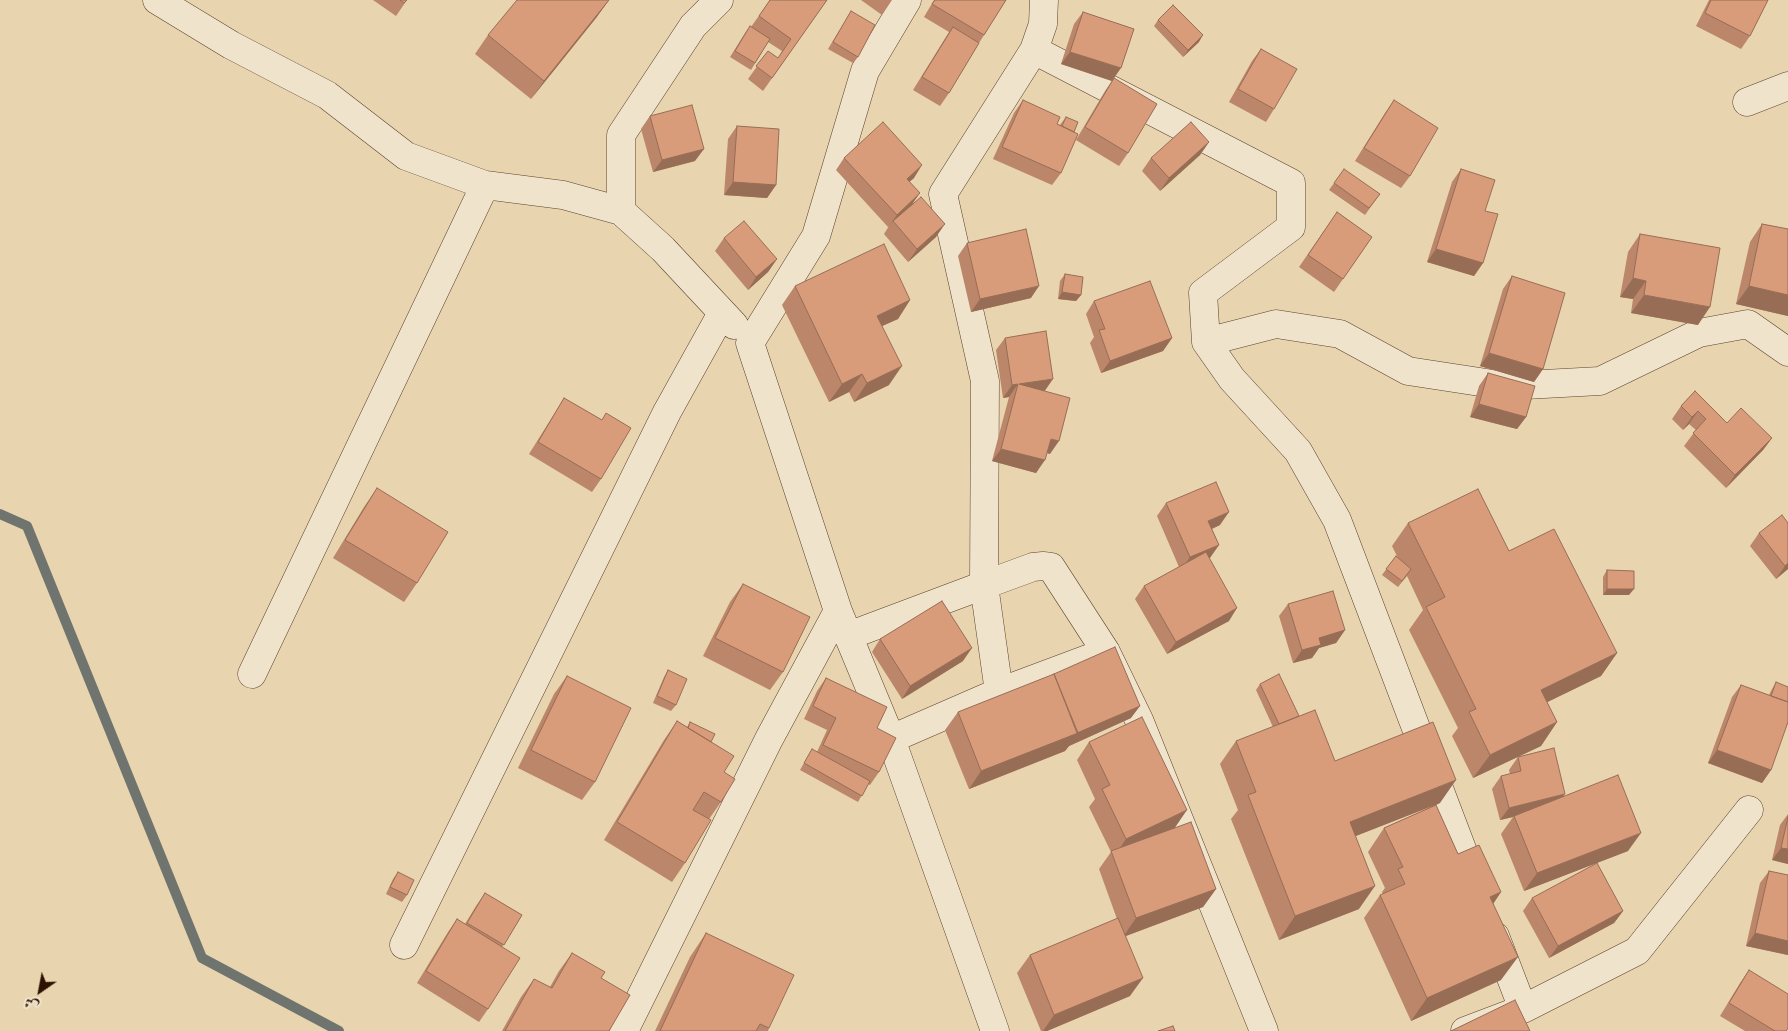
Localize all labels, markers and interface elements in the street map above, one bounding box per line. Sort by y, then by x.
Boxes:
north arrow [15,966,65,1016]
text: ش [21,993,42,1015]

